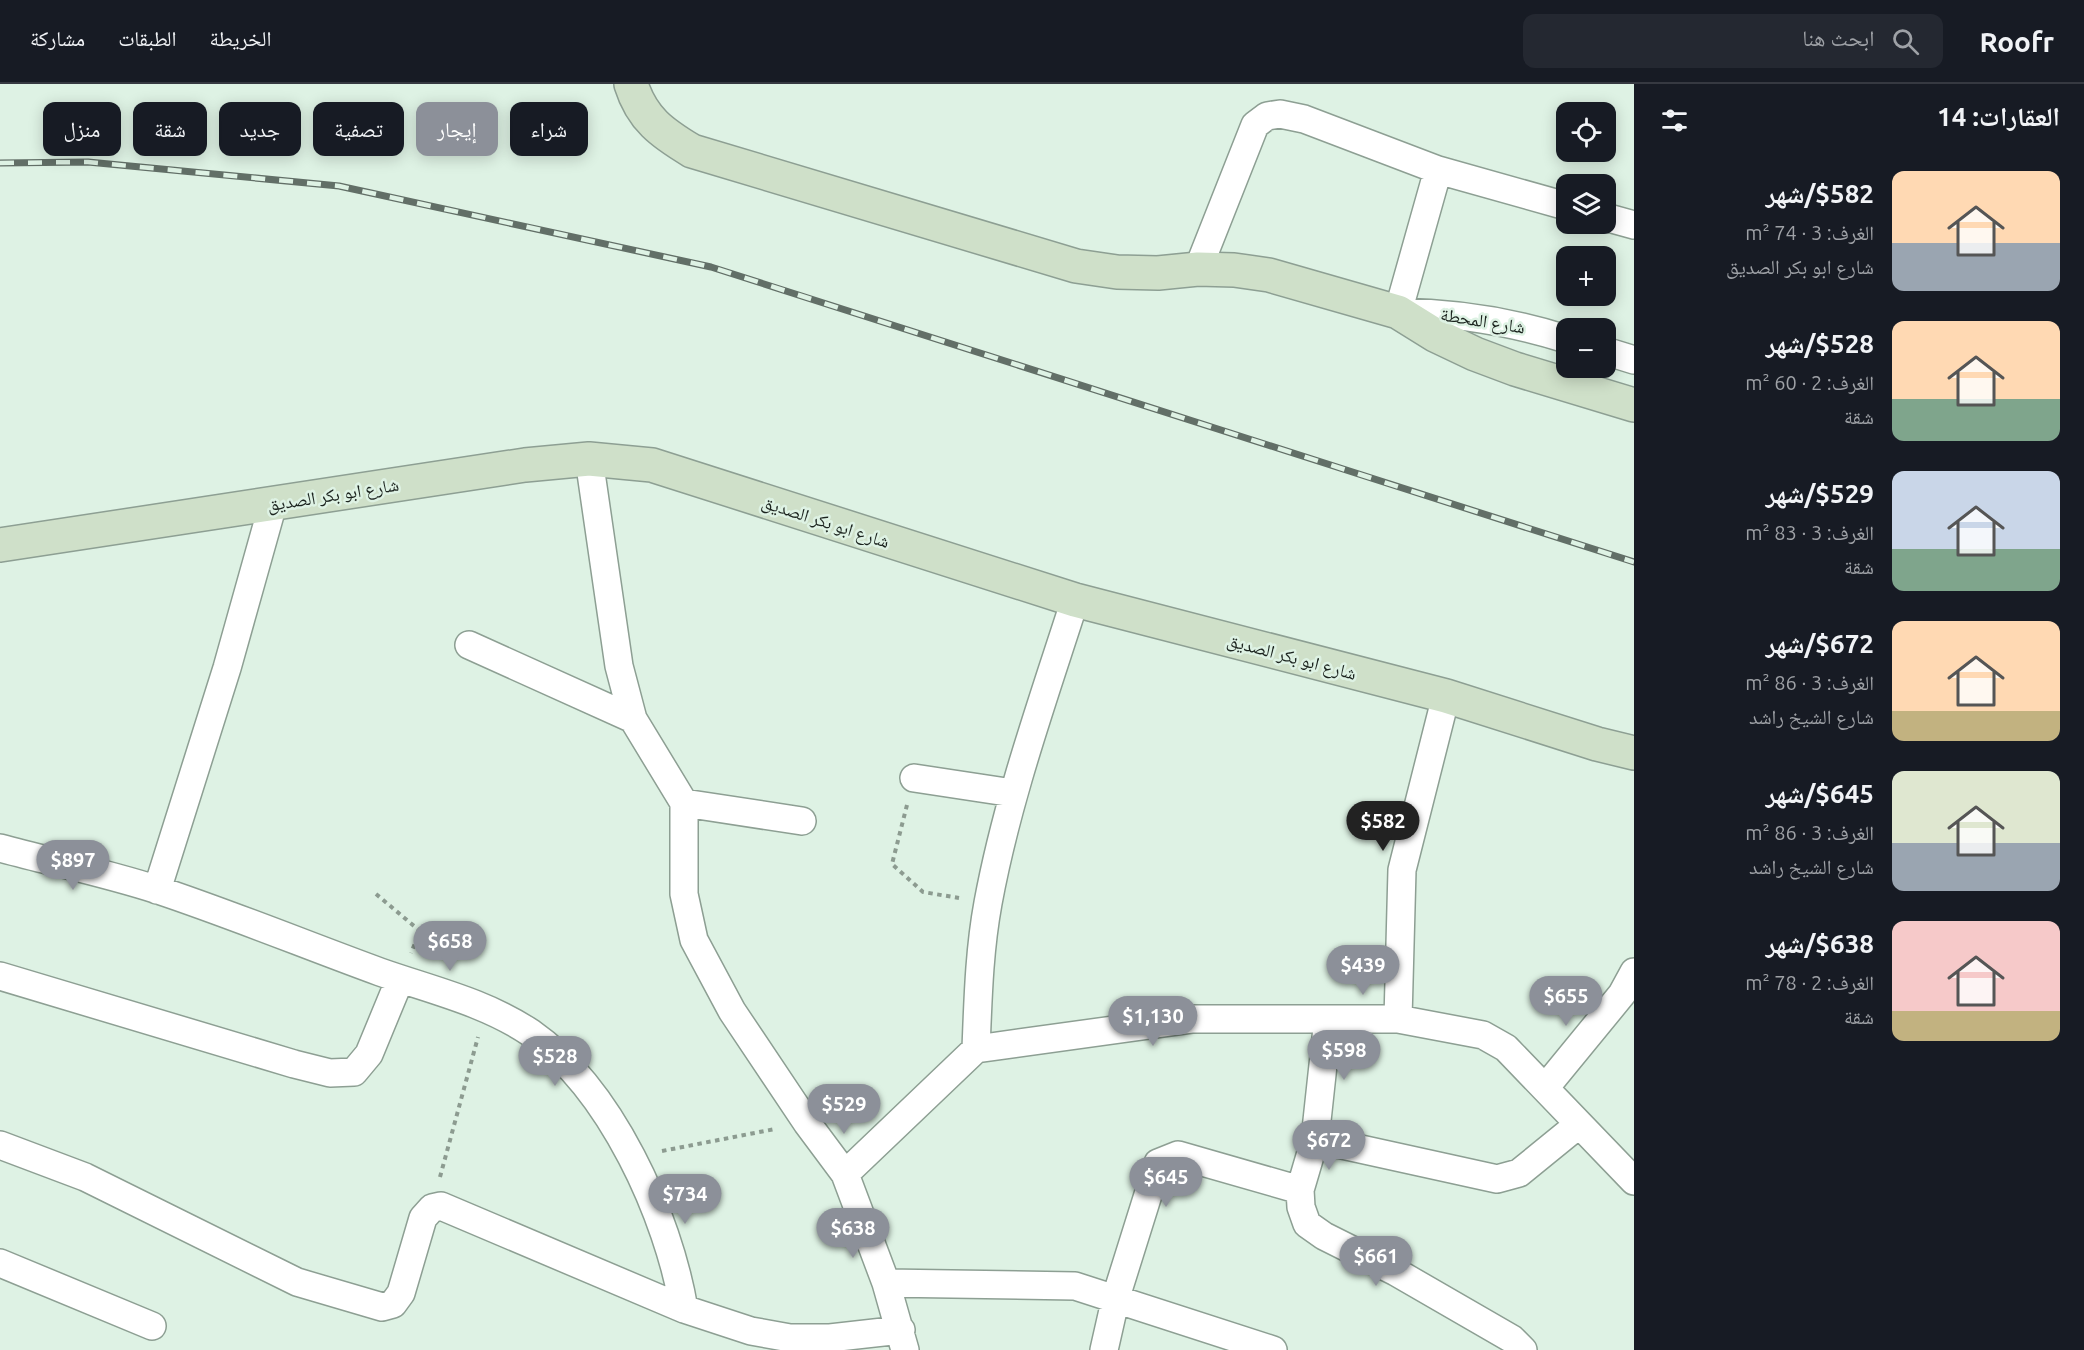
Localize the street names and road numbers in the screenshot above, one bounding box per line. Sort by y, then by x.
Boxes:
street label: شارع المحطة [1439,303,1527,339]
street label: شارع ابو بكر الصديق [266,474,401,516]
street label: شارع ابو بكر الصديق [759,491,892,553]
street label: شارع ابو بكر الصديق [1225,629,1359,685]

